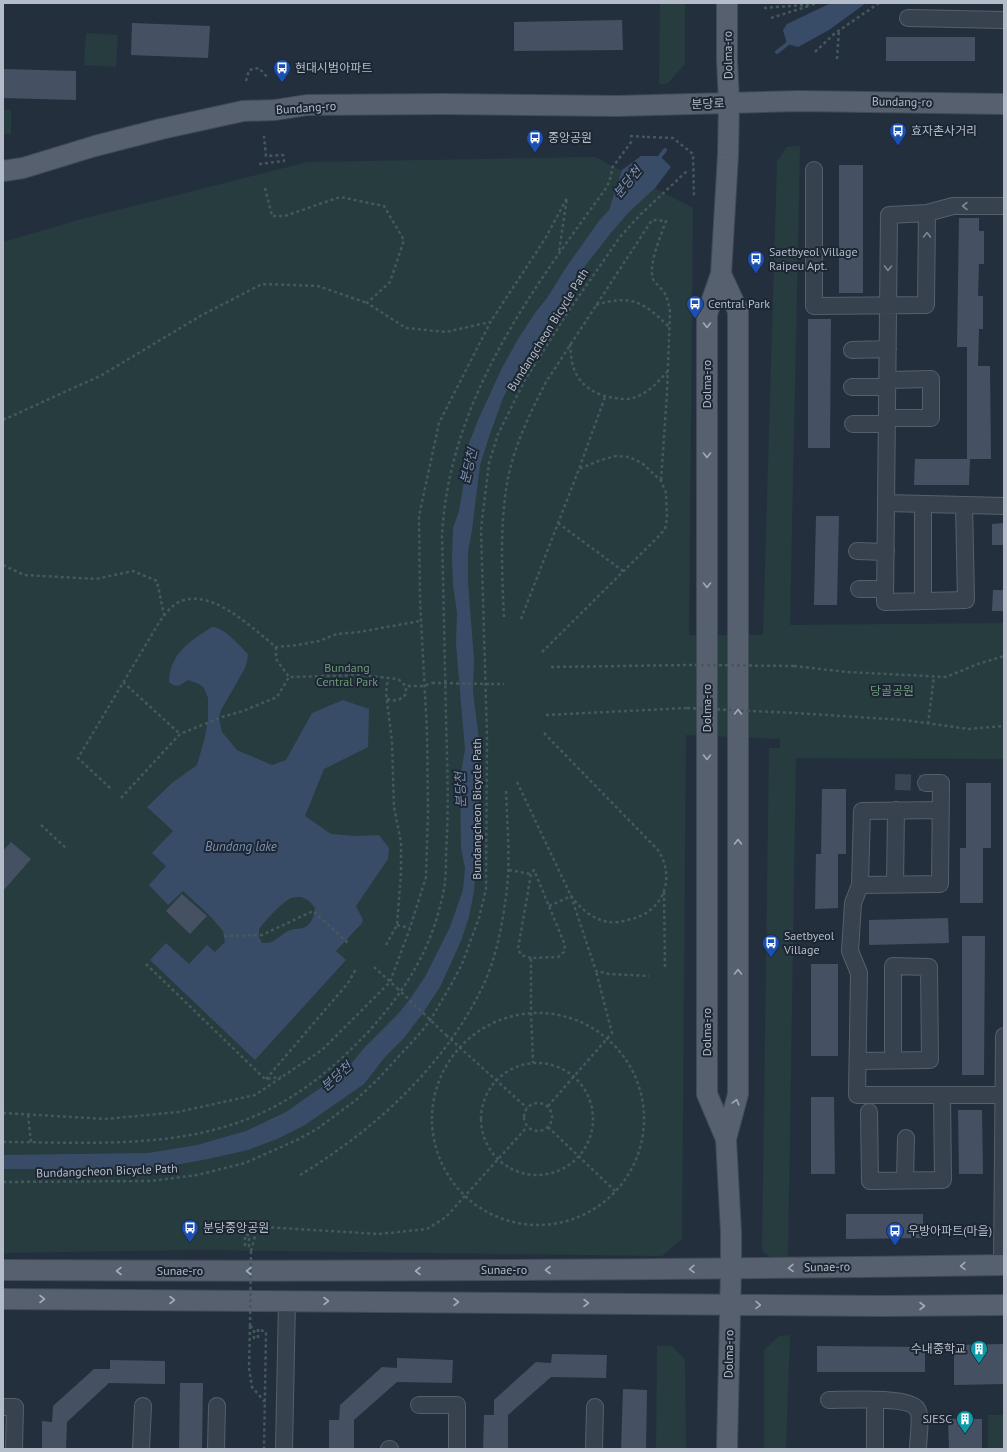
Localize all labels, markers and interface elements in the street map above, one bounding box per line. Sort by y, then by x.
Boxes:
street label: Dolma-ro [720,31,735,79]
bus stop icon: 현대시범아파트 [272,58,292,83]
place label: 현대시범아파트 [295,60,372,75]
street label: Bundang-ro [872,93,932,110]
street label: 분당로 [691,95,725,112]
street label: Bundang-ro [275,98,337,117]
bus stop icon: 효자촌사거리 [888,121,908,146]
place label: 효자촌사거리 [911,123,977,138]
bus stop icon: 중앙공원 [525,128,545,153]
place label: 중앙공원 [548,130,592,145]
water label: 분당천 [609,162,646,202]
one-way arrow [962,202,968,210]
one-way arrow [923,232,931,238]
place label: Saetbyeol Village Raipeu Apt. [769,244,858,273]
bus stop icon: Saetbyeol Village Raipeu Apt. [746,249,766,274]
one-way arrow [884,265,893,271]
street label: Bundangcheon Bicycle Path [504,266,591,394]
bus stop icon: Central Park [685,294,705,319]
place label: Central Park [708,296,770,311]
one-way arrow [703,322,711,328]
street label: Dolma-ro [699,360,714,408]
water label: 분당천 [456,446,481,486]
one-way arrow [703,452,711,458]
one-way arrow [703,582,711,588]
park label: Bundang Central Park [316,660,378,689]
park label: 당골공원 [870,683,914,698]
street label: Dolma-ro [699,684,714,732]
one-way arrow [734,709,742,715]
street label: Bundangcheon Bicycle Path [469,738,484,880]
one-way arrow [703,754,711,760]
water label: 분당천 [451,771,470,808]
water label: Bundang lake [205,838,277,855]
one-way arrow [734,839,742,845]
place label: Saetbyeol Village [783,928,835,957]
bus stop icon: Saetbyeol Village [761,933,781,958]
one-way arrow [734,969,742,975]
street label: Dolma-ro [699,1008,714,1056]
water label: 분당천 [317,1057,356,1095]
one-way arrow [731,1098,740,1105]
street label: Bundangcheon Bicycle Path [36,1161,178,1180]
bus stop icon: 분당중앙공원 [180,1218,200,1243]
place label: 분당중앙공원 [203,1220,269,1235]
bus stop icon: 우방아파트(마을) [885,1221,905,1246]
place label: 우방아파트(마을) [908,1223,992,1238]
street label: Sunae-ro [804,1259,850,1274]
street label: Sunae-ro [481,1262,527,1277]
one-way arrow [960,1262,966,1270]
street label: Sunae-ro [157,1263,203,1278]
one-way arrow [788,1264,794,1272]
one-way arrow [689,1265,695,1273]
one-way arrow [545,1266,551,1274]
one-way arrow [116,1267,122,1275]
one-way arrow [246,1267,252,1275]
one-way arrow [415,1267,421,1275]
one-way arrow [39,1295,45,1303]
one-way arrow [169,1296,175,1304]
one-way arrow [323,1297,329,1305]
one-way arrow [453,1298,459,1306]
one-way arrow [583,1299,589,1307]
one-way arrow [755,1301,761,1309]
one-way arrow [919,1301,925,1310]
street label: Dolma-ro [721,1330,736,1378]
building icon: 수내중학교 [969,1339,989,1364]
place label: 수내중학교 [911,1341,966,1356]
building icon: SJESC [955,1409,975,1434]
place label: SJESC [922,1411,952,1426]

